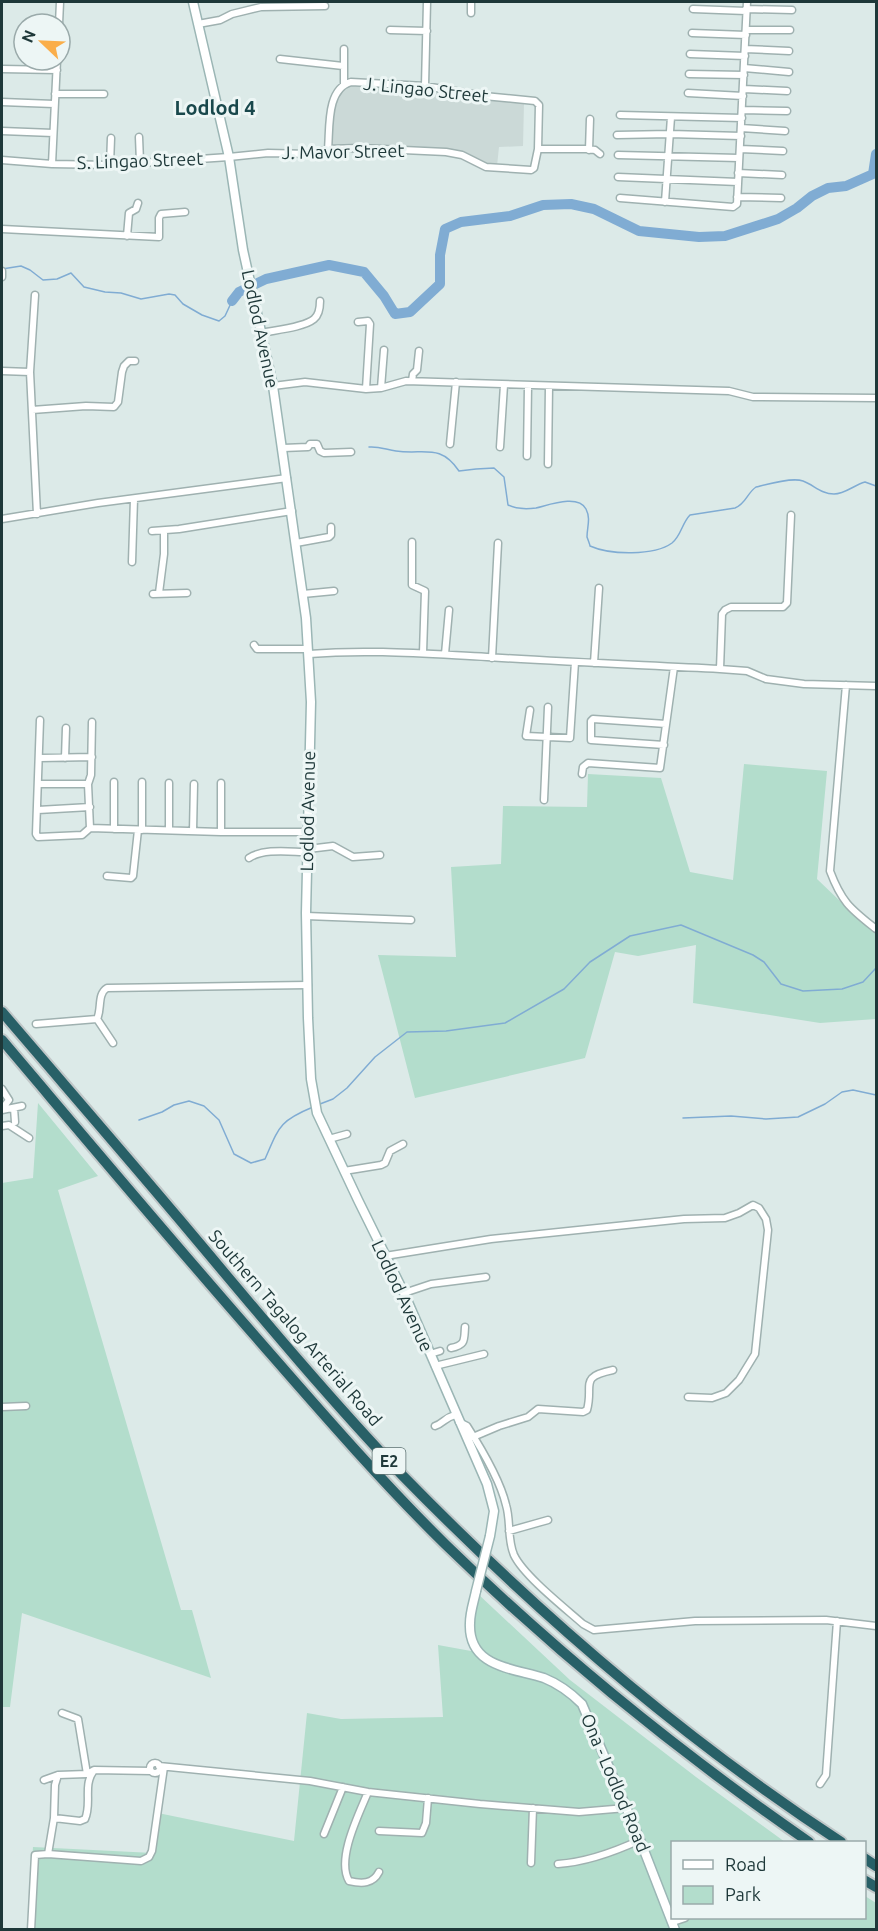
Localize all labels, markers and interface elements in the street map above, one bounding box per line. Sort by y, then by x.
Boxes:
north arrow [12,12,72,72]
text: N [18,27,39,45]
street label: J. Lingao Street [363,72,490,106]
district label: Lodlod 4 [174,96,256,119]
street label: J. Mavor Street [281,140,405,162]
street label: S. Lingao Street [76,148,204,172]
street label: Lodlod Avenue [239,268,283,390]
street label: Lodlod Avenue [296,750,318,872]
street label: Southern Tagalog Arterial Road [205,1225,386,1429]
street label: Lodlod Avenue [368,1237,437,1355]
road number: E2 [372,1448,406,1474]
street label: Ona - Lodlod Road [578,1710,654,1855]
legend [671,1841,866,1919]
text: Road [725,1854,767,1874]
text: Park [725,1884,761,1904]

